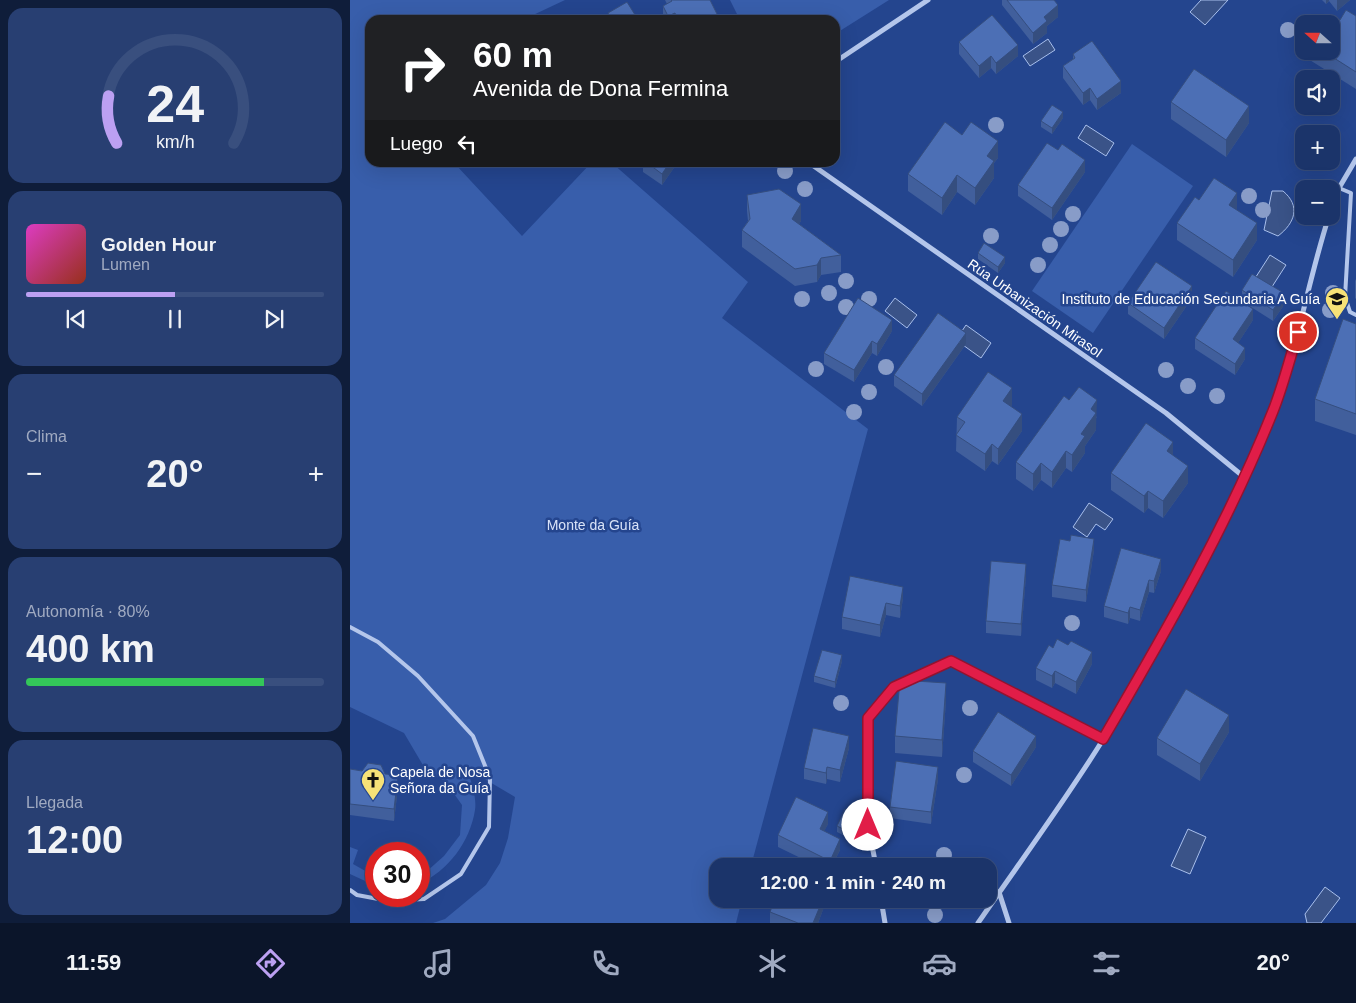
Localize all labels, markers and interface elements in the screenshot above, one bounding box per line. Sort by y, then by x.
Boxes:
north arrow [1295,15,1340,60]
map controls [1295,15,1340,225]
icon: right [390,35,455,100]
text: 60 m [473,35,553,74]
button: sound [1295,70,1340,115]
text: 24 [146,75,204,133]
text: Avenida de Dona Fermina [473,76,728,101]
button: + [1295,125,1340,170]
icon: left [453,130,481,158]
text: km/h [156,132,194,152]
text: Luego [390,133,443,154]
button: − [1295,180,1340,225]
text: Golden Hour [101,234,216,255]
street label: Rúa Urbanización Mirasol [965,255,1105,361]
text: Lumen [101,256,150,273]
school or university icon: Instituto de Educación Secundaria A Guía [1324,286,1350,320]
place label: Instituto de Educación Secundaria A Guía [1062,291,1320,307]
icon: previous [62,305,90,333]
icon: pause [161,305,189,333]
icon: next [260,305,288,333]
pin [1277,311,1319,353]
icon: arrive [1284,318,1312,346]
text: Clima [26,428,67,445]
text: 20° [146,453,204,495]
text: − [26,458,42,489]
text: + [308,458,324,489]
park label: Monte da Guía [547,517,640,533]
text: Autonomía · 80% [26,603,150,620]
text: 400 km [26,628,155,670]
place label: Capela de Nosa Señora da Guía [390,764,491,796]
church icon: Capela de Nosa Señora da Guía [360,767,386,801]
text: Llegada [26,794,83,811]
position arrow [841,798,893,850]
text: 12:00 [26,819,123,861]
speed limit sign: 30 [365,842,430,907]
text: 12:00 · 1 min · 240 m [760,872,946,893]
icon: directions [253,946,288,981]
icon: music [421,946,456,981]
icon: phone [588,946,623,981]
icon: climate [755,946,790,981]
icon: car [922,946,957,981]
icon: filters [1089,946,1124,981]
text: 11:59 [66,950,121,975]
text: 20° [1257,950,1290,975]

